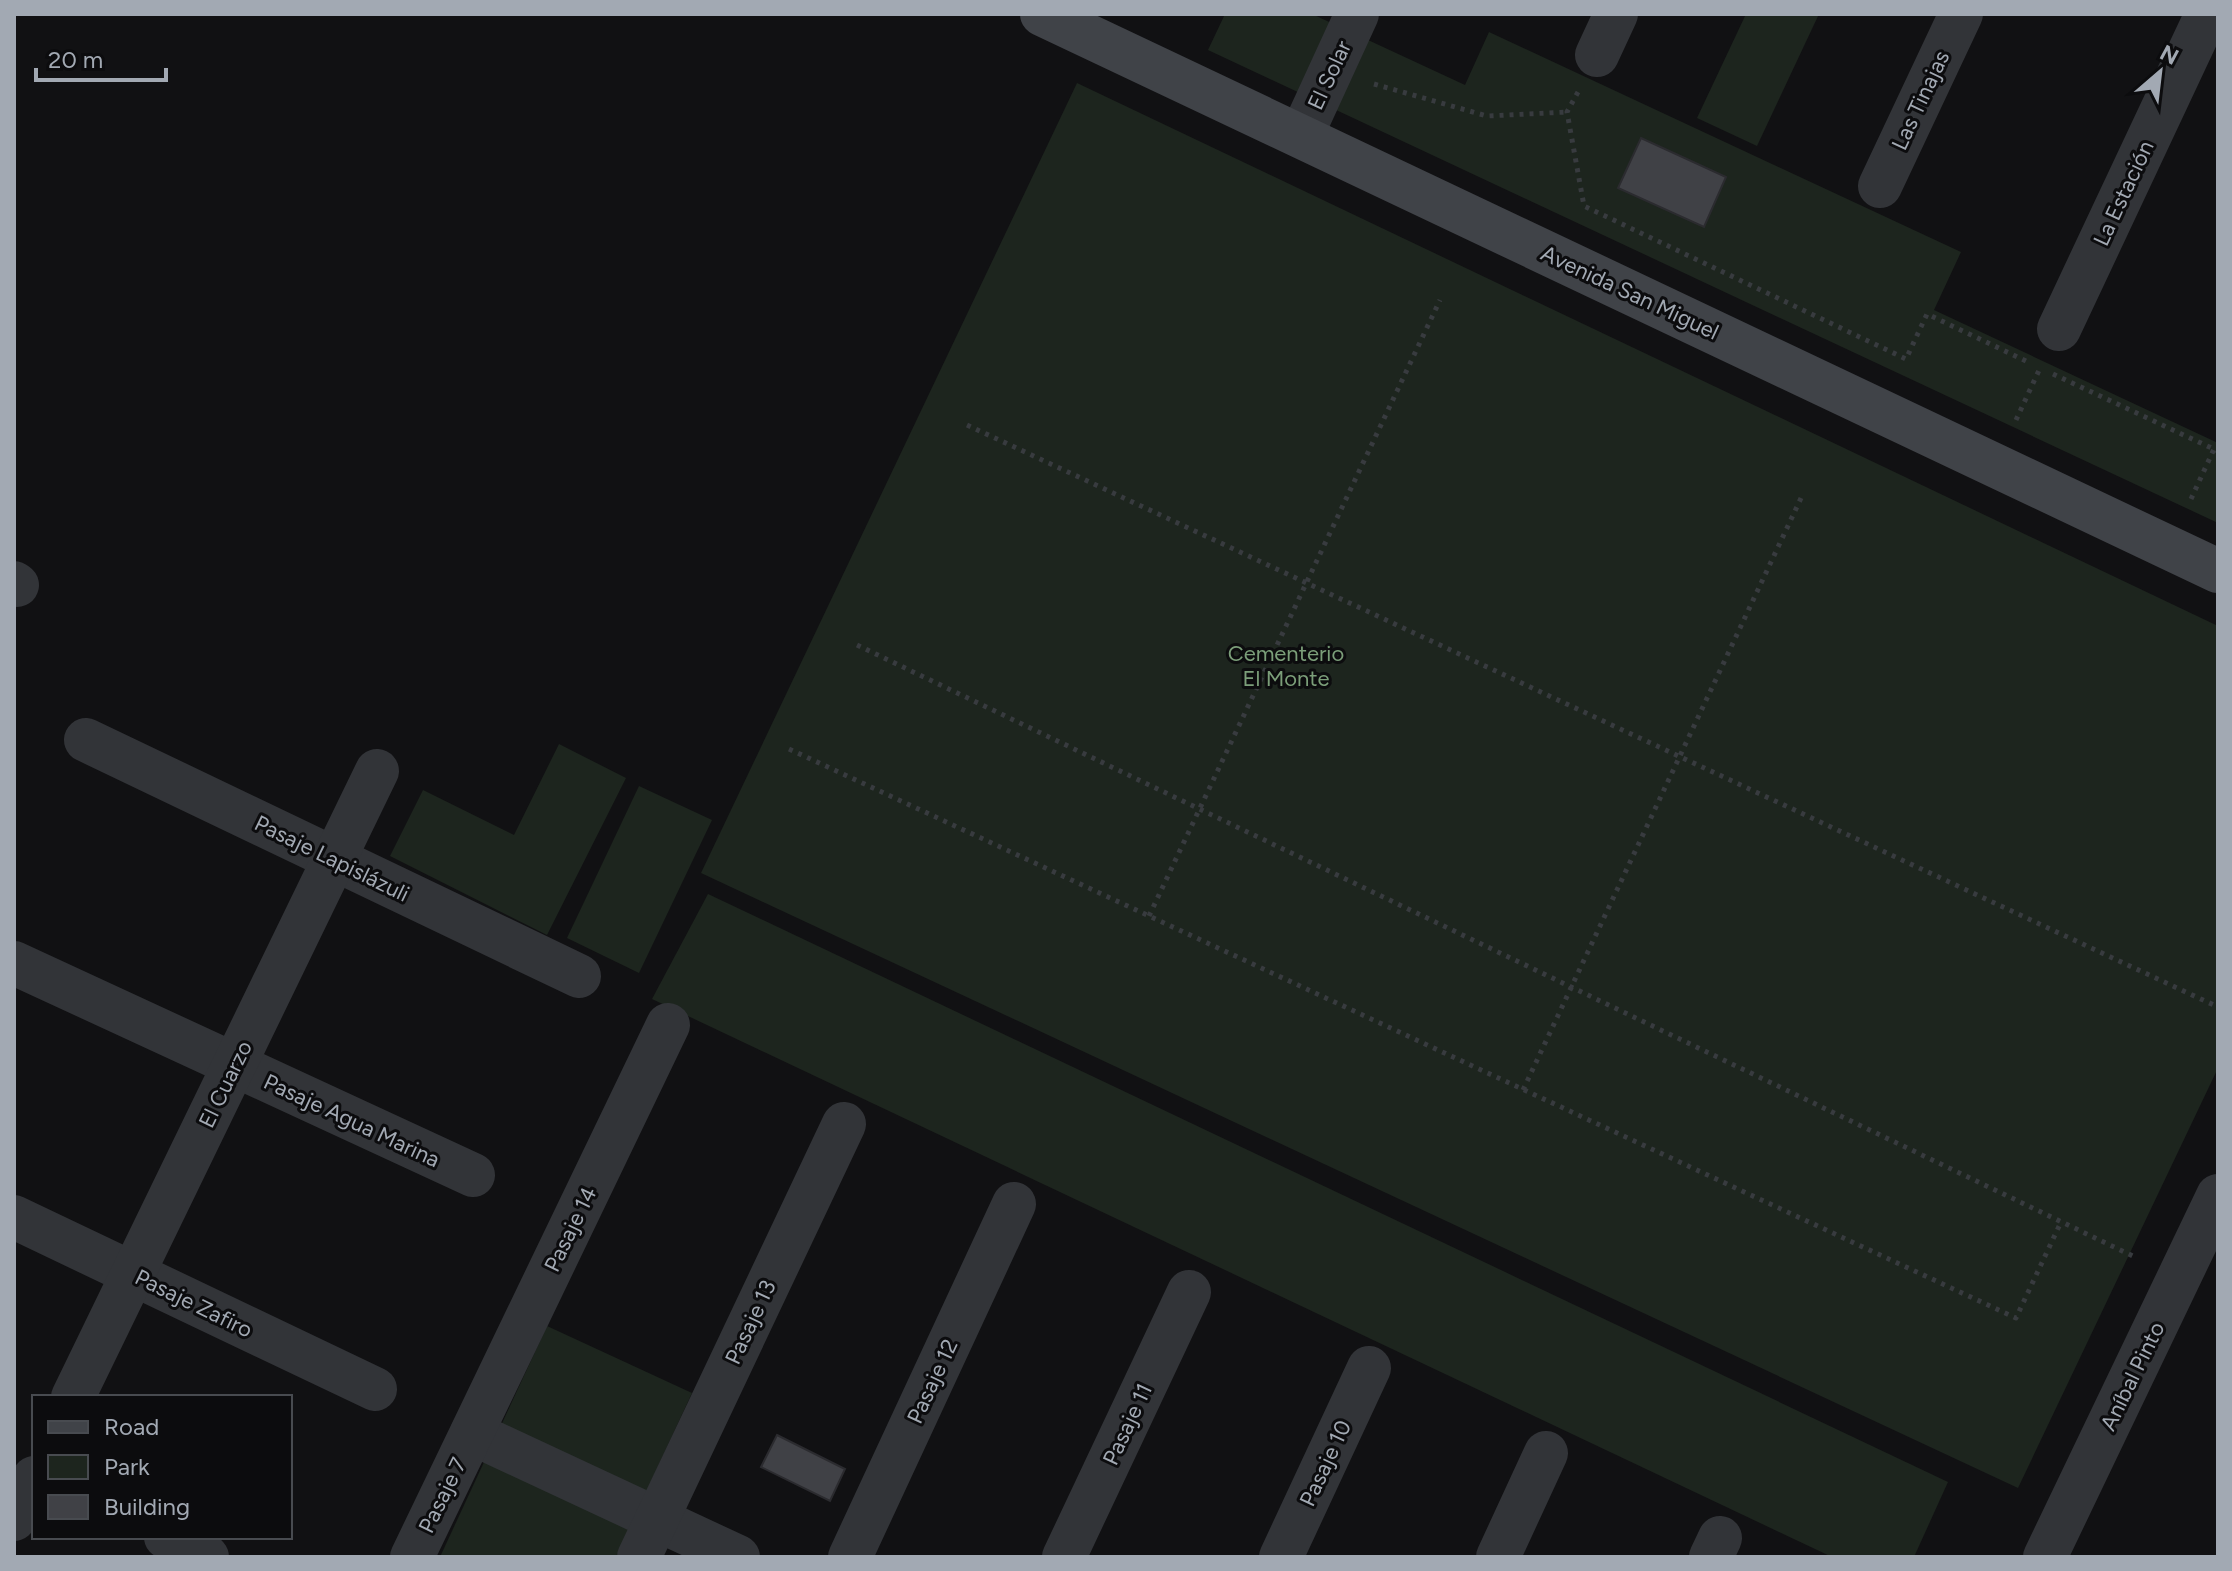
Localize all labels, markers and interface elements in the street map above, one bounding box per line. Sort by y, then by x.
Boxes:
scale bar [36,32,166,82]
north arrow [2120,32,2200,112]
street label: El Solar [1302,36,1357,114]
text: N [2155,39,2183,71]
text: 20 m [48,45,103,74]
street label: Las Tinajas [1886,46,1955,154]
street label: La Estación [2087,136,2160,250]
street label: Avenida San Miguel [1537,239,1723,345]
park label: Cementerio El Monte [1228,640,1344,692]
street label: Pasaje Lapislázuli [250,809,413,908]
street label: El Cuarzo [193,1036,258,1132]
street label: Pasaje Agua Marina [260,1068,444,1173]
street label: Pasaje 14 [538,1182,603,1276]
street label: Pasaje Zafiro [131,1263,257,1343]
street label: Pasaje 13 [719,1276,782,1369]
street label: Aníbal Pinto [2094,1317,2170,1435]
street label: Pasaje 12 [901,1335,964,1428]
street label: Pasaje 11 [1097,1379,1158,1469]
legend [32,1395,292,1539]
text: Road [104,1412,159,1441]
street label: Pasaje 10 [1294,1416,1357,1511]
text: Park [104,1452,150,1481]
street label: Pasaje 7 [413,1453,472,1537]
text: Building [104,1492,190,1521]

